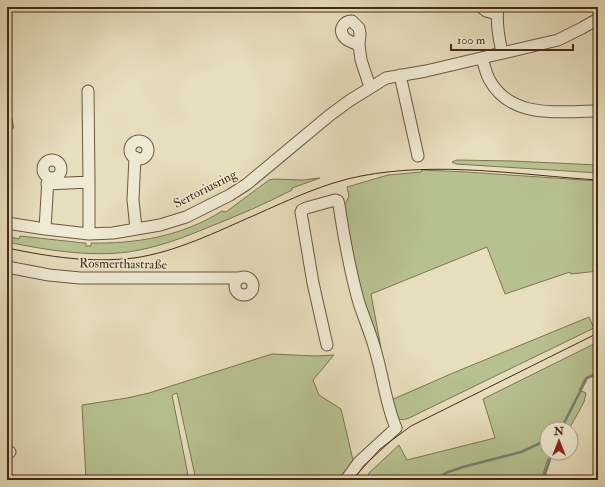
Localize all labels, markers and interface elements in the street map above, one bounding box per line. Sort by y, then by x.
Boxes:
scale bar [451,26,573,52]
text: 100 m [457,33,486,48]
street label: Sertoriusring [171,166,240,212]
street label: Rosmerthastraße [79,255,168,273]
north arrow [539,421,579,461]
text: N [553,425,565,438]

